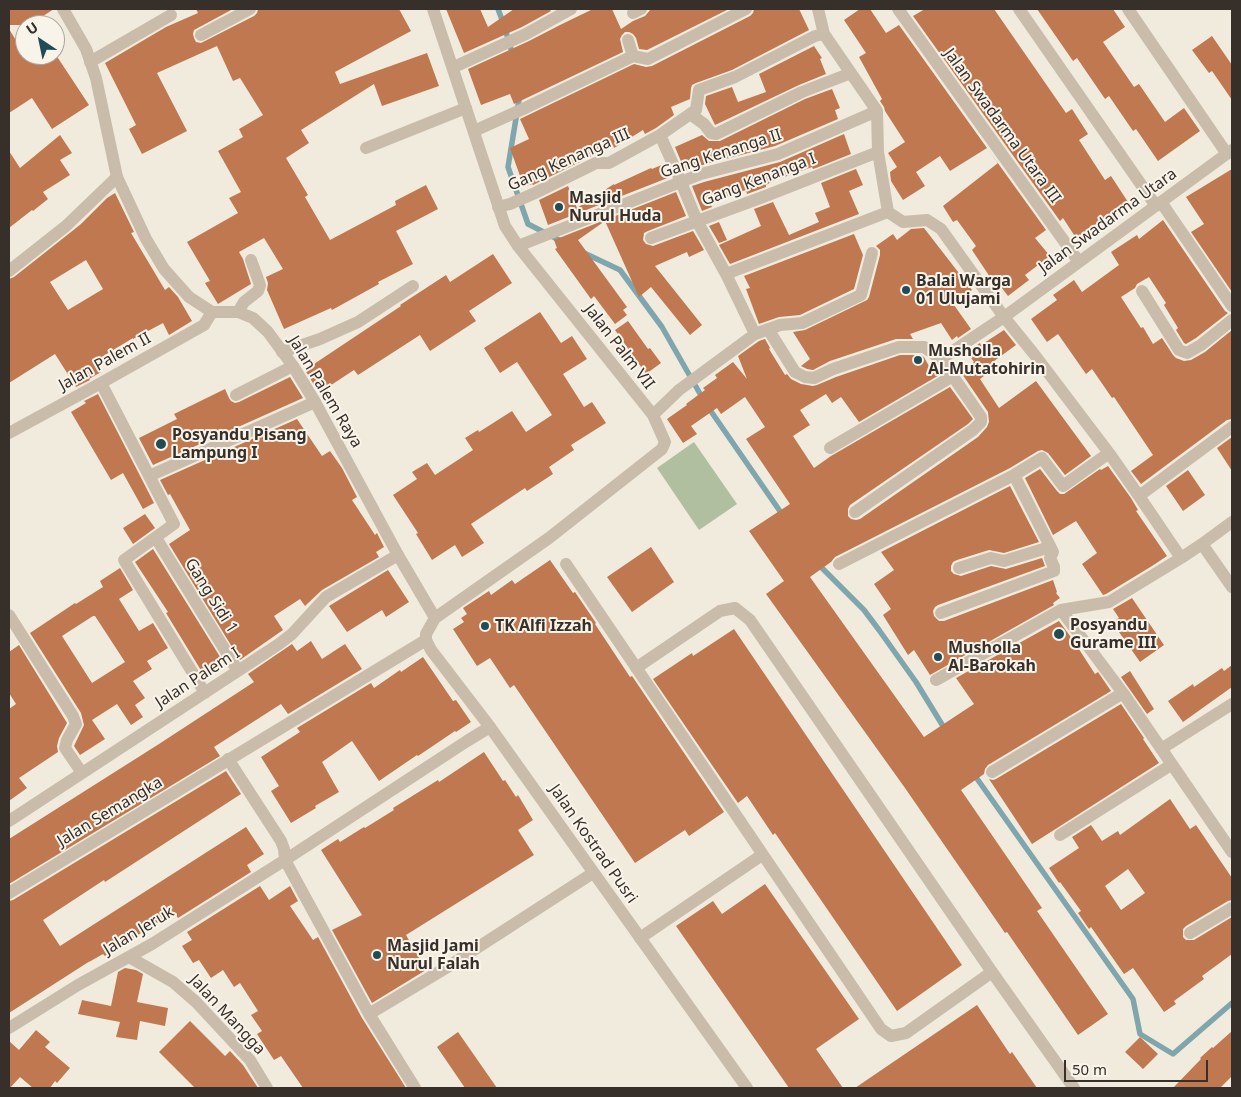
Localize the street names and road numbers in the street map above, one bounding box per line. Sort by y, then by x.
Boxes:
street label: Jalan Swadarma Utara III [939,45,1065,207]
street label: Gang Kenanga III [505,124,633,196]
street label: Gang Kenanga II [658,125,784,183]
street label: Gang Kenanga I [699,149,819,211]
street label: Jalan Swadarma Utara [1035,164,1181,278]
street label: Jalan Palm VII [580,301,658,393]
street label: Jalan Palem II [56,329,154,395]
street label: Jalan Palem Raya [284,332,366,452]
street label: Gang Sidi 1 [180,555,242,637]
street label: Jalan Palem I [152,644,244,712]
street label: Jalan Semangka [54,773,166,851]
street label: Jalan Kostrad Pusri [545,781,641,907]
street label: Jalan Jeruk [100,902,178,960]
street label: Jalan Mangga [185,971,269,1059]

